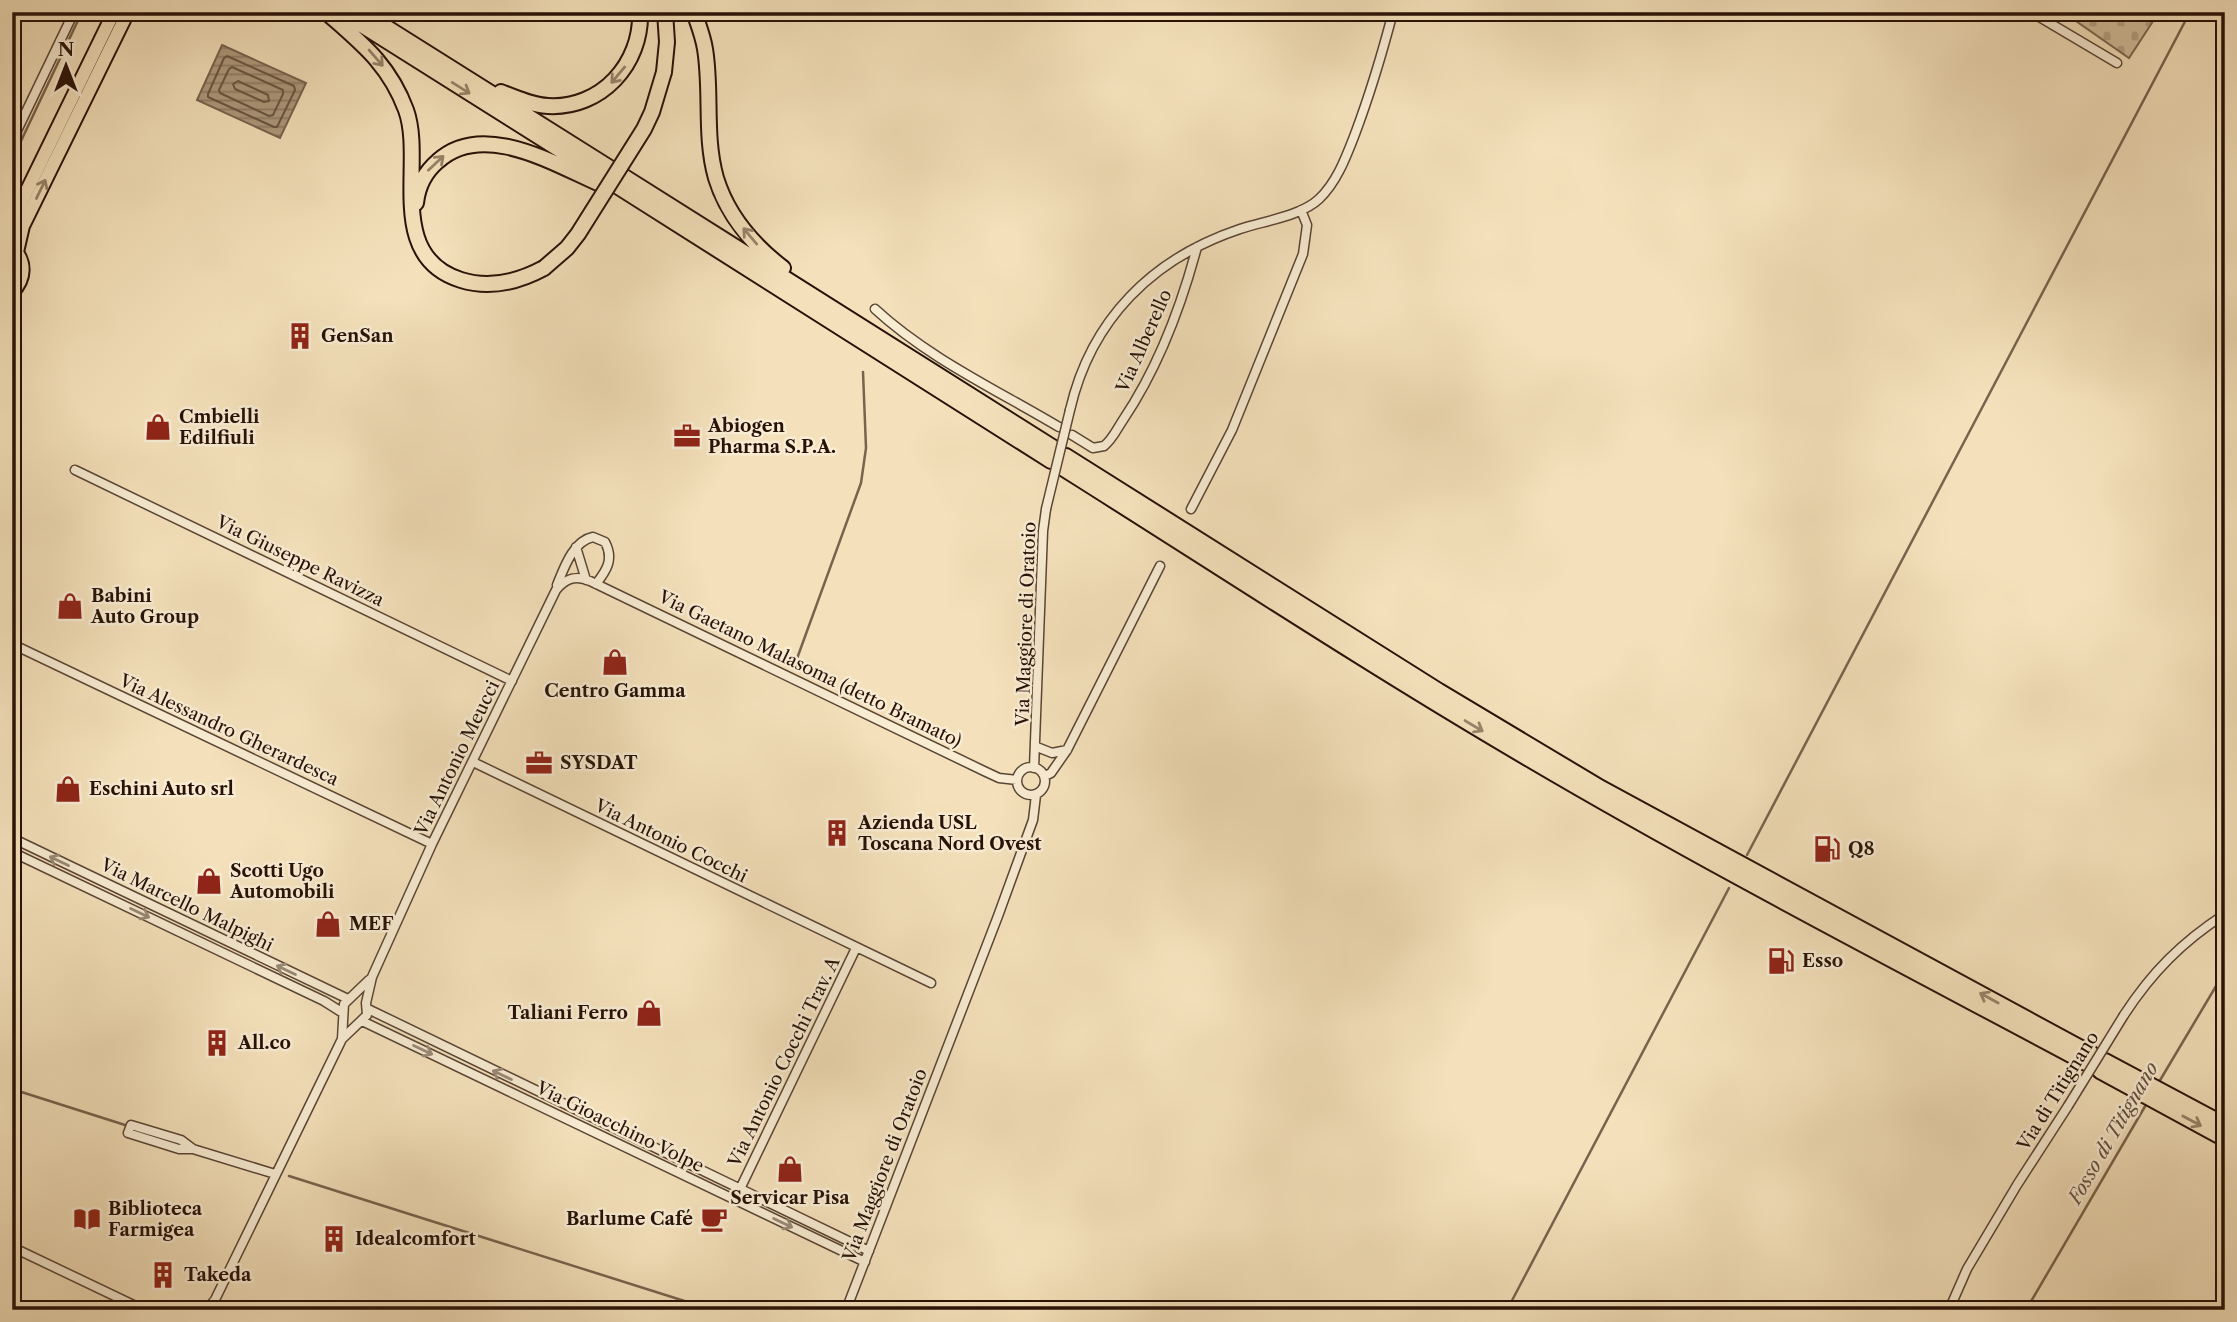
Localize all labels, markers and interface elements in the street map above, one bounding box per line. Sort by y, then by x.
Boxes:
north arrow [32,32,102,102]
text: N [58,38,74,61]
one-way arrow [368,49,384,67]
one-way arrow [610,65,626,83]
one-way arrow [450,82,470,96]
one-way arrow [427,155,445,171]
one-way arrow [35,179,49,200]
one-way arrow [742,228,758,246]
street label: Via Alberello [1111,286,1177,397]
building icon: GenSan [285,321,315,351]
place label: GenSan [321,325,394,347]
place label: Cmbielli Edilfiuli [179,406,260,449]
shop icon: Cmbielli Edilfiuli [143,412,173,442]
place label: Abiogen Pharma S.P.A. [707,415,836,458]
office icon: Abiogen Pharma S.P.A. [672,421,702,451]
street label: Via Giuseppe Ravizza [212,510,388,611]
street label: Via Maggiore di Oratoio [1011,521,1041,728]
place label: Babini Auto Group [90,585,199,628]
street label: Via Gaetano Malasoma (detto Bramato) [654,585,965,752]
shop icon: Babini Auto Group [55,591,85,621]
shop icon: Centro Gamma [600,647,630,677]
street label: Via Alessandro Gherardesca [115,669,342,791]
street label: Via Antonio Meucci [409,676,504,840]
place label: Centro Gamma [544,680,686,702]
one-way arrow [1464,720,1484,734]
office icon: SYSDAT [524,748,554,778]
place label: SYSDAT [560,752,638,774]
shop icon: Eschini Auto srl [53,774,83,804]
place label: Eschini Auto srl [89,778,234,800]
street label: Via Antonio Cocchi [590,794,751,888]
place label: Azienda USL Toscana Nord Ovest [857,812,1042,855]
building icon: Azienda USL Toscana Nord Ovest [822,818,852,848]
fuel station icon: Q8 [1812,834,1842,864]
place label: Q8 [1848,838,1875,860]
street label: Via Marcello Malpighi [96,853,277,957]
one-way arrow [49,854,70,867]
place label: Scotti Ugo Automobili [229,860,335,903]
shop icon: Scotti Ugo Automobili [194,866,224,896]
one-way arrow [129,907,150,920]
shop icon: MEF [313,909,343,939]
place label: MEF [349,913,393,935]
fuel station icon: Esso [1766,946,1796,976]
place label: Esso [1802,950,1843,972]
street label: Via Antonio Cocchi Trav. A [723,953,845,1172]
one-way arrow [276,963,297,976]
one-way arrow [1980,991,2000,1005]
shop icon: Taliani Ferro [634,998,664,1028]
place label: Taliani Ferro [508,1002,628,1024]
street label: Via di Titignano [2012,1027,2103,1156]
building icon: All.co [202,1028,232,1058]
place label: All.co [237,1032,291,1054]
one-way arrow [412,1044,433,1057]
water label: Fosso di Titignano [2062,1058,2163,1210]
street label: Via Maggiore di Oratoio [838,1065,932,1265]
one-way arrow [492,1067,513,1081]
street label: Via Gioacchino Volpe [532,1076,708,1177]
one-way arrow [2181,1115,2201,1129]
shop icon: Servicar Pisa [775,1154,805,1184]
place label: Servicar Pisa [730,1187,850,1209]
place label: Biblioteca Farmigea [108,1198,203,1241]
library icon: Biblioteca Farmigea [72,1204,102,1234]
cafe icon: Barlume Café [699,1204,729,1234]
place label: Barlume Café [566,1208,693,1230]
one-way arrow [772,1217,793,1230]
building icon: Idealcomfort [319,1224,349,1254]
place label: Idealcomfort [355,1228,477,1250]
building icon: Takeda [148,1260,178,1290]
place label: Takeda [184,1264,252,1286]

